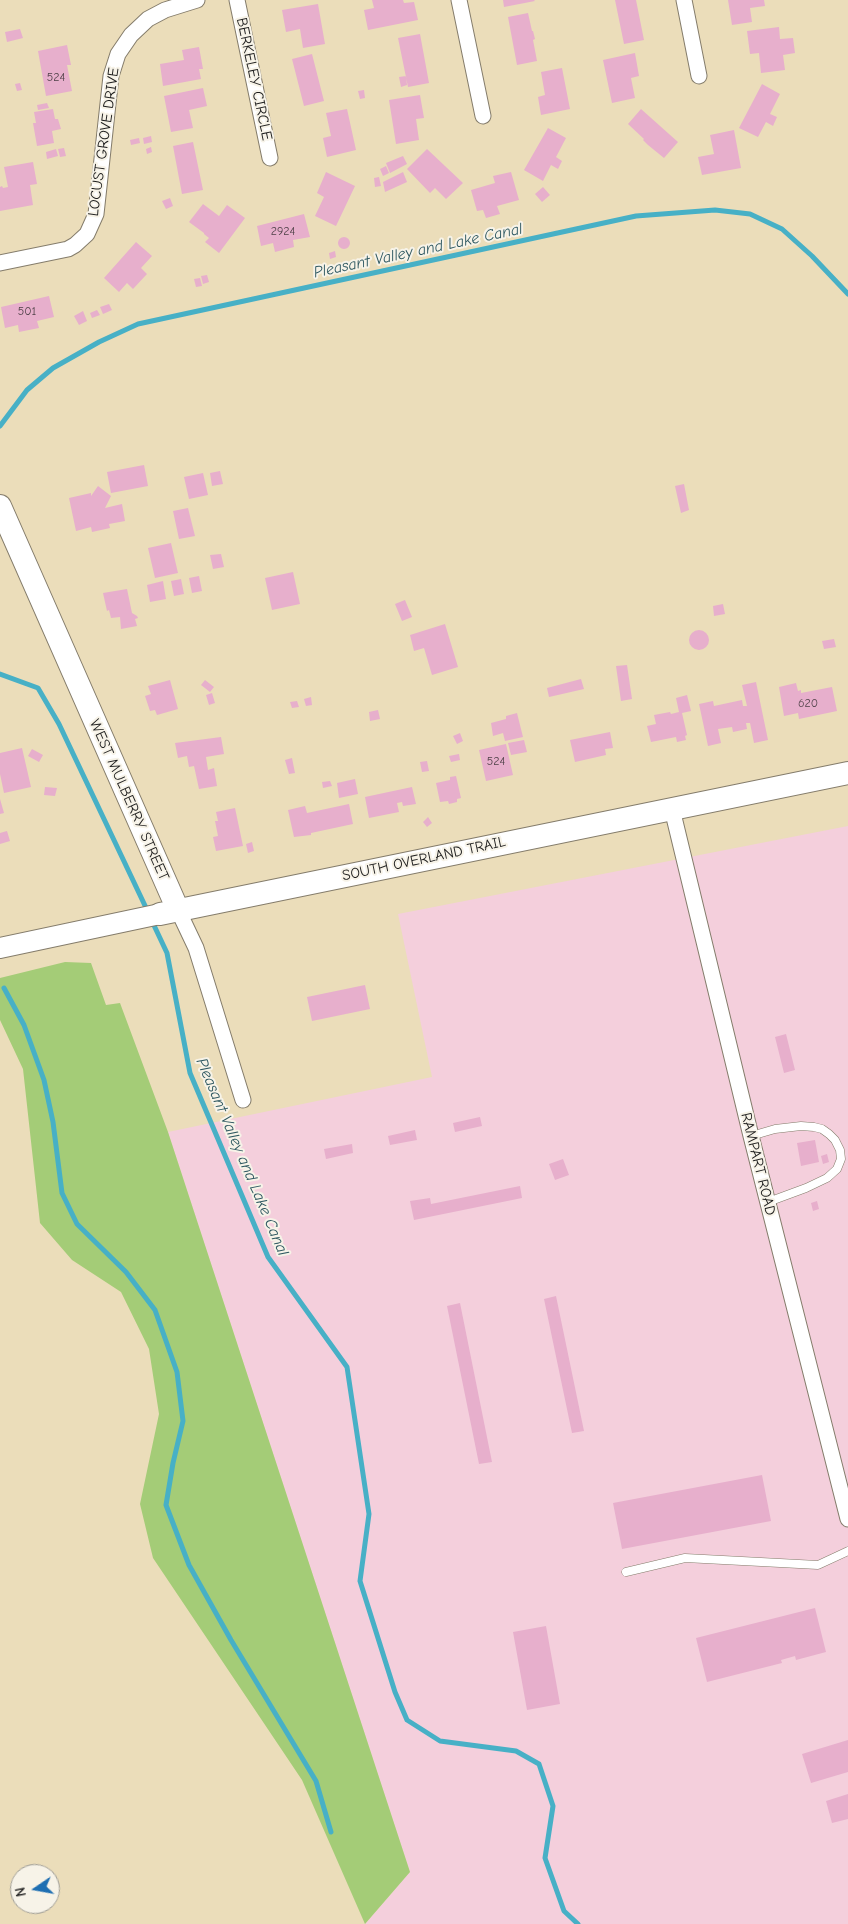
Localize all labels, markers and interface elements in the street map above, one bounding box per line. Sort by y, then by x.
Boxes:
street label: BERKELEY CIRCLE [232,16,276,142]
street label: LOCUST GROVE DRIVE [85,67,123,217]
house number: 524 [47,71,65,85]
water label: Pleasant Valley and Lake Canal [312,219,524,283]
house number: 2924 [271,225,295,239]
house number: 501 [18,305,36,319]
house number: 620 [798,697,818,711]
street label: WEST MULBERRY STREET [85,717,173,883]
house number: 524 [487,755,505,769]
street label: SOUTH OVERLAND TRAIL [341,833,507,885]
water label: Pleasant Valley and Lake Canal [192,1055,292,1259]
street label: RAMPART ROAD [737,1111,779,1217]
north arrow [10,1864,60,1914]
text: N [12,1886,30,1898]

